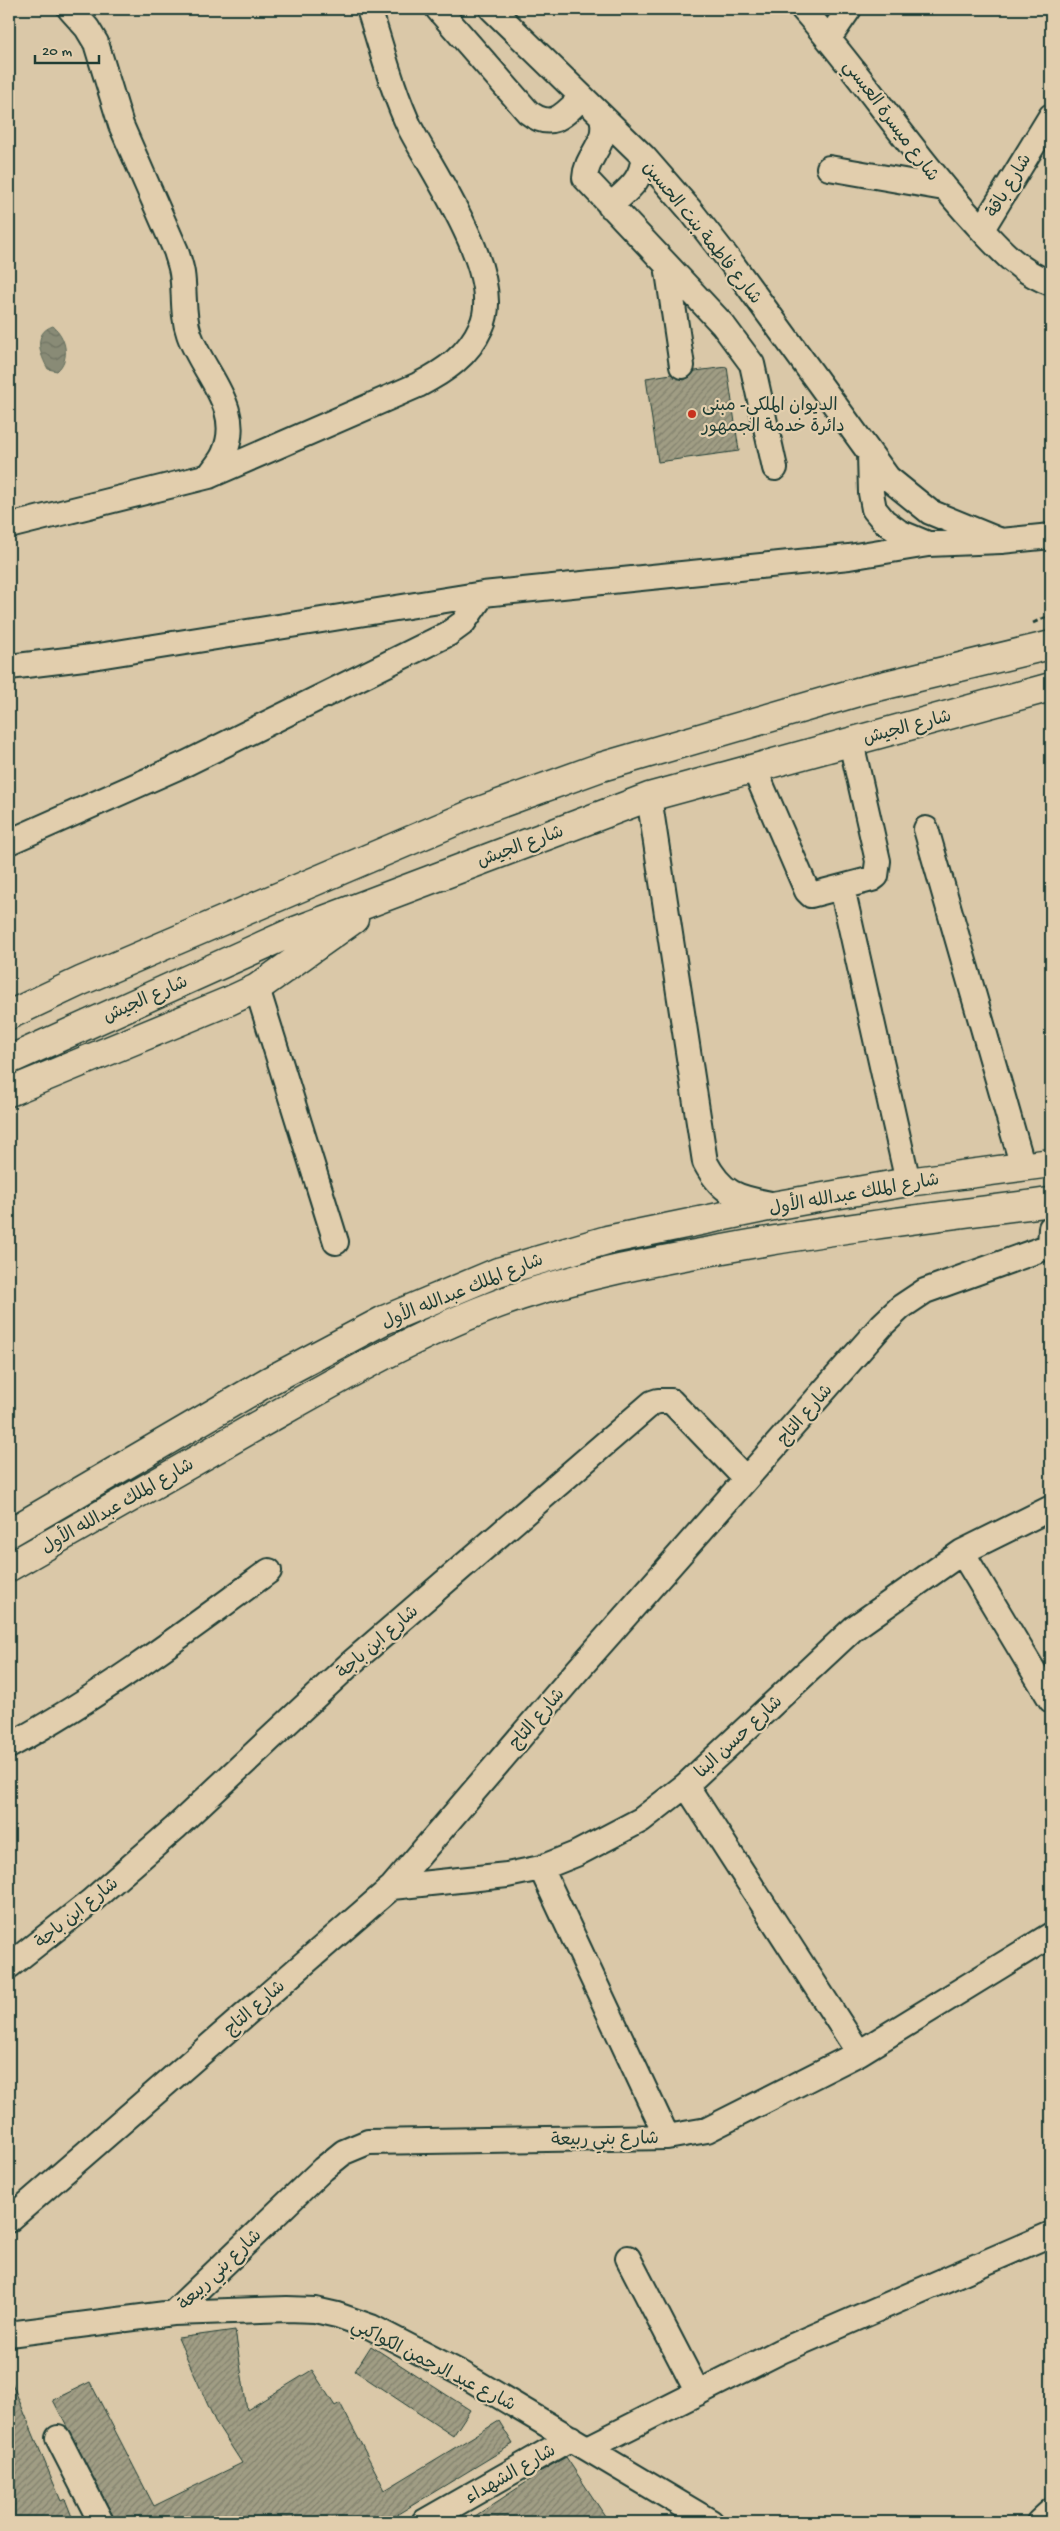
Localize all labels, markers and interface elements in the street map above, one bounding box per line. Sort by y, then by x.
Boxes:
scale bar [35,32,99,64]
text: 20 m [42,43,72,61]
street label: شارع ميسرة العبسي [835,57,942,188]
street label: شارع باقة [983,151,1037,222]
street label: شارع فاطمة بنت الحسين [637,158,765,309]
place label: الديوان الملكي- مبنى دائرة خدمة الجمهور [700,396,845,438]
marker: الديوان الملكي- مبنى دائرة خدمة الجمهور [686,408,698,420]
street label: شارع الجيش [861,707,954,750]
street label: شارع الجيش [475,822,567,873]
street label: شارع الجيش [100,972,192,1028]
street label: شارع الملك عبدالله الأول [767,1166,941,1221]
street label: شارع الملك عبدالله الأول [377,1247,547,1334]
street label: شارع التاج [774,1381,838,1450]
street label: شارع الملك عبدالله الأول [36,1451,198,1559]
street label: شارع ابن باجة [334,1602,424,1684]
street label: شارع التاج [506,1685,570,1754]
street label: شارع حسن البنا [692,1692,788,1784]
street label: شارع ابن باجة [32,1874,123,1954]
street label: شارع التاج [221,1977,290,2041]
street label: شارع بني ربيعة [551,2129,659,2155]
street label: شارع بني ربيعة [175,2226,269,2318]
street label: شارع عبد الرحمن الكواكبي [346,2316,518,2419]
street label: شارع الشهداء [462,2441,560,2509]

